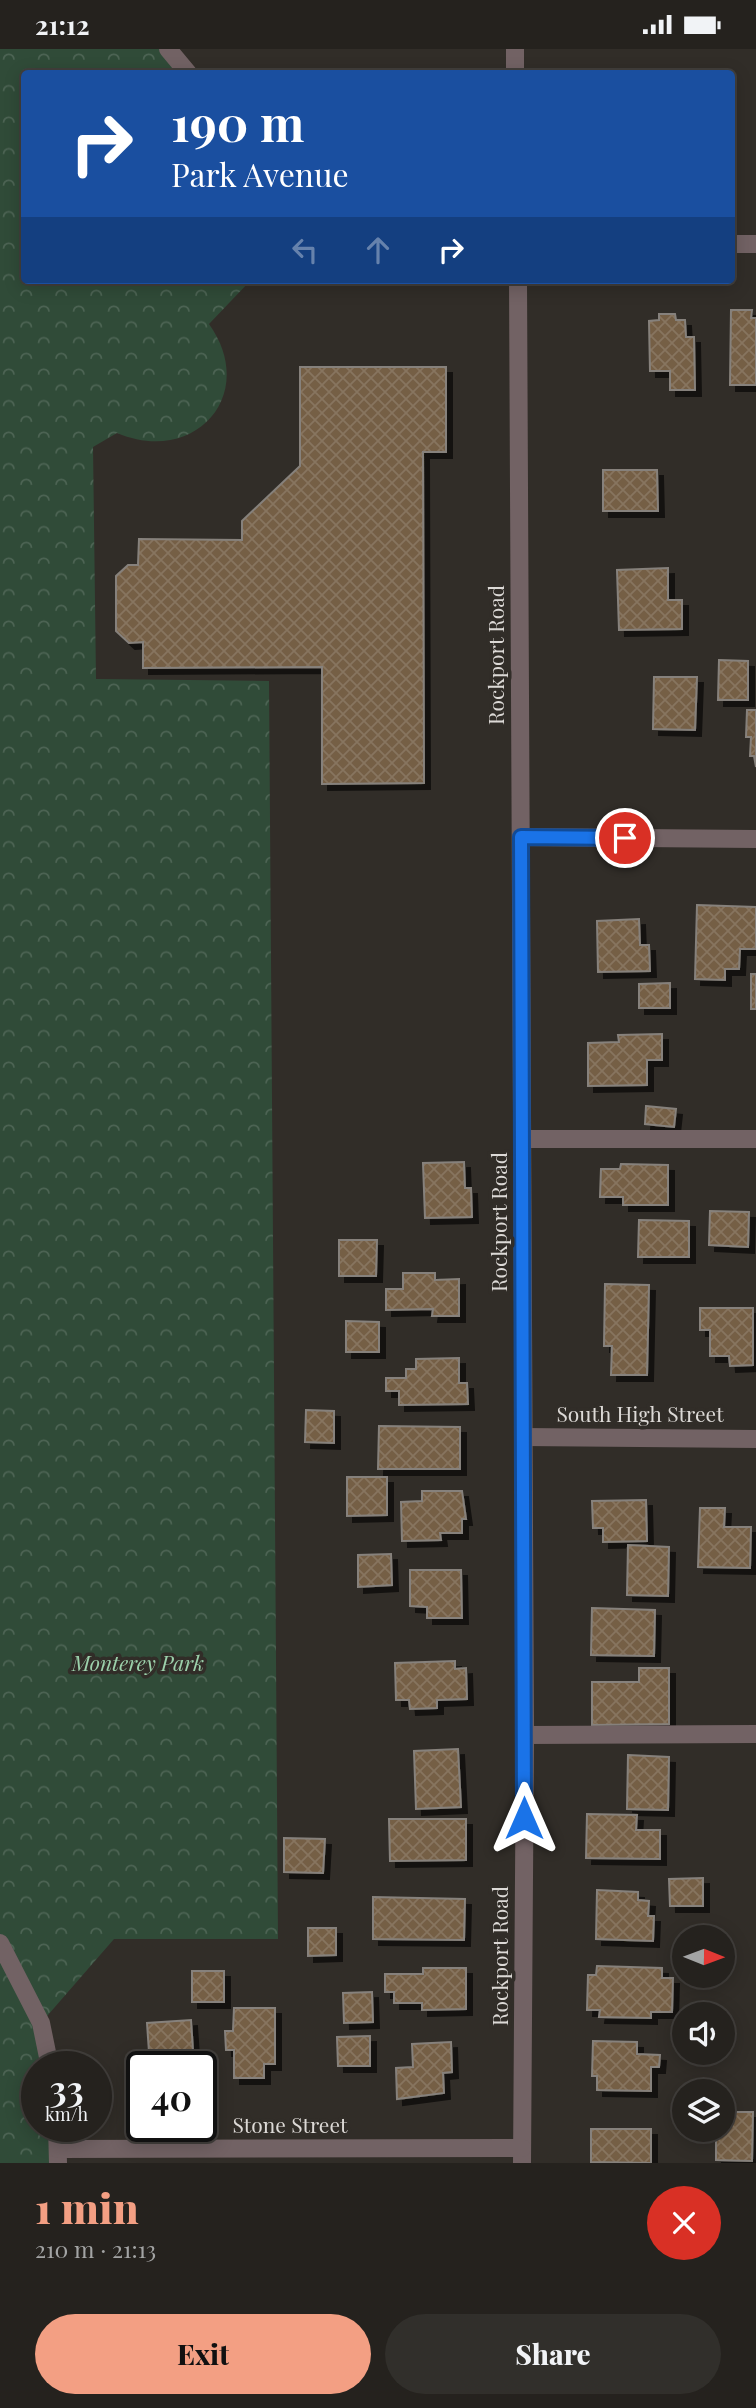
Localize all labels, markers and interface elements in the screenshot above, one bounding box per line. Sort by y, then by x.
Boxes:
text: 21:12 [35,7,90,42]
text: 190 m [171,89,304,154]
icon: right [56,98,147,189]
text: Park Avenue [171,152,349,195]
icon: left [286,231,324,269]
icon: ahead [359,231,397,269]
icon: right [432,231,470,269]
street label: Rockport Road [481,585,509,725]
pin [595,808,655,868]
icon: arrive [606,819,644,857]
street label: Rockport Road [484,1152,512,1292]
street label: South High Street [556,1399,724,1427]
park label: Monterey Park [71,1648,204,1676]
position arrow [487,1781,561,1855]
street label: Rockport Road [485,1886,513,2026]
north arrow [672,1925,735,1988]
map controls [672,1925,735,2142]
button: sound [672,2002,735,2065]
speed limit sign: 40 [126,2051,217,2142]
text: 33 [49,2064,84,2111]
button: layers [672,2079,735,2142]
text: km/h [45,2102,88,2126]
street label: Stone Street [232,2110,348,2138]
text: 1 min [35,2179,139,2235]
button: close [647,2186,721,2260]
text: 210 m · 21:13 [35,2233,156,2264]
button: Exit [35,2314,371,2394]
button: Share [385,2314,721,2394]

